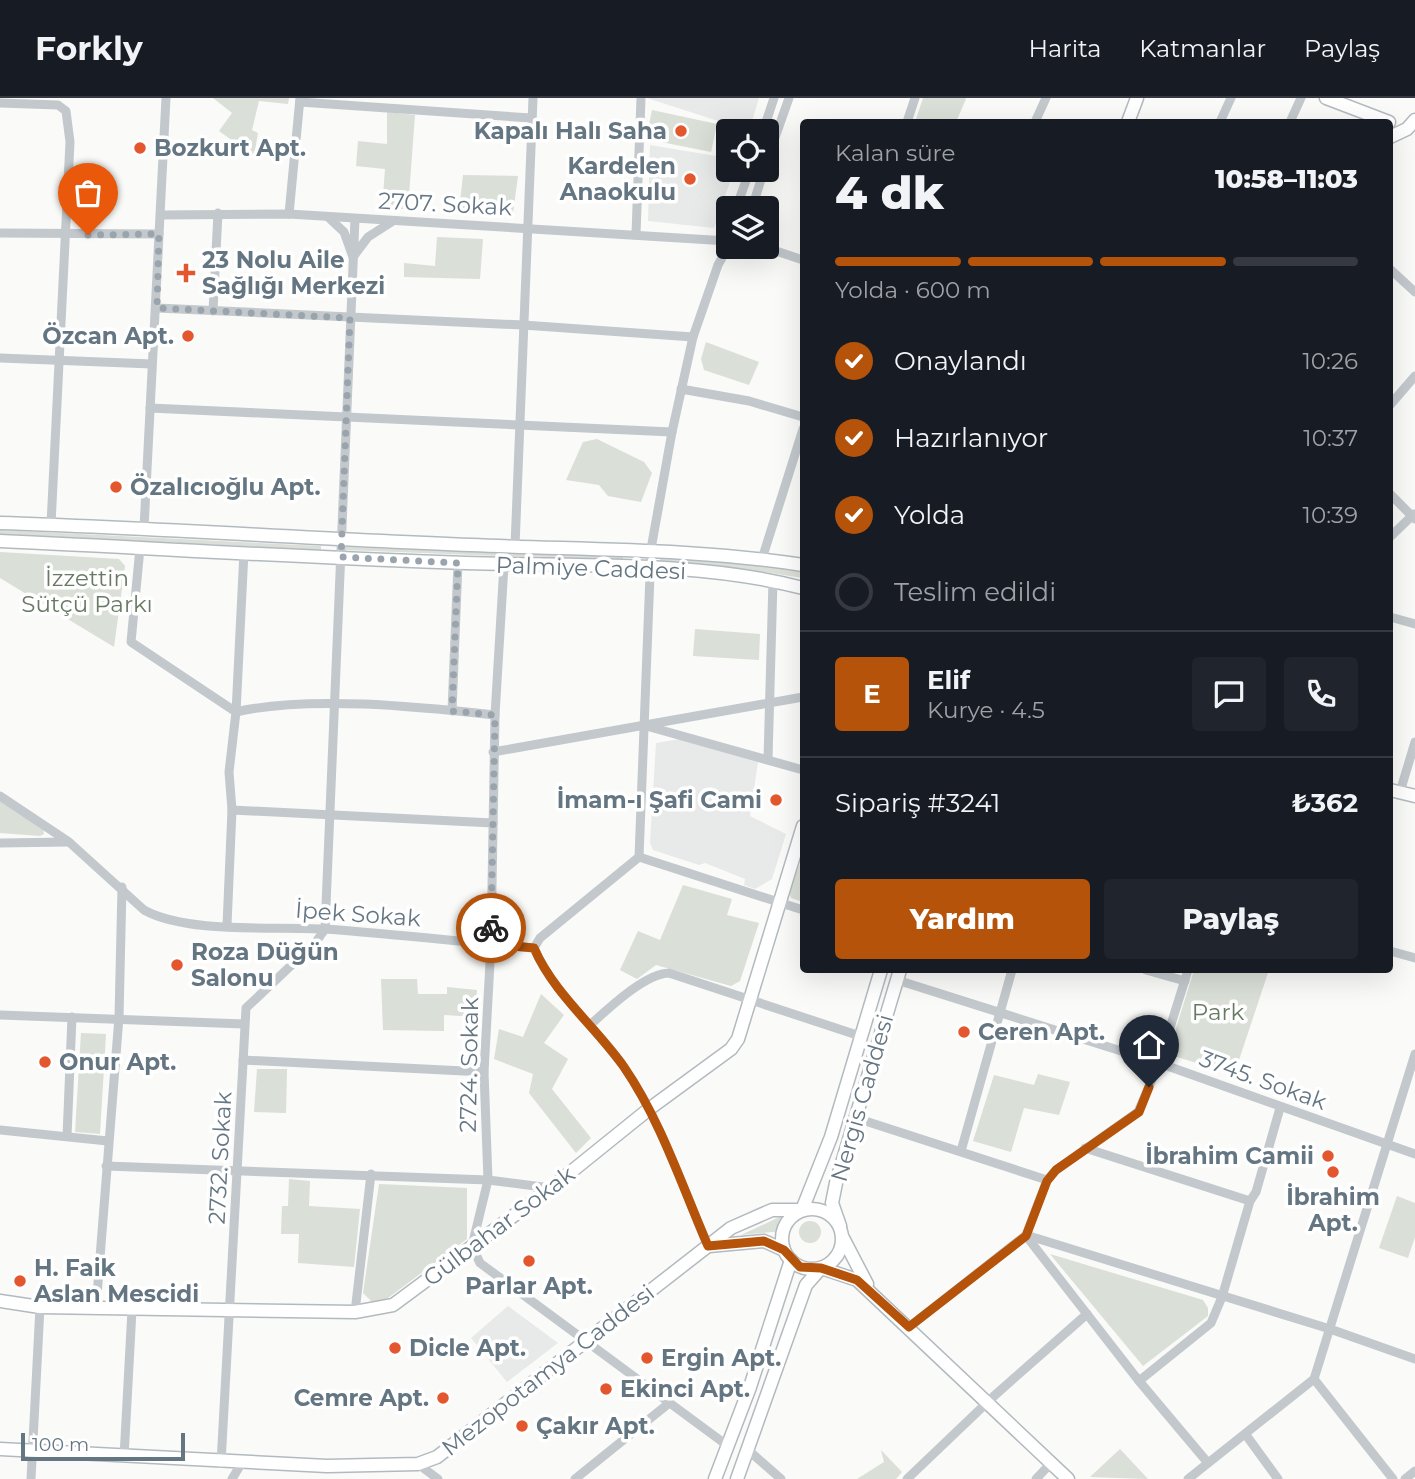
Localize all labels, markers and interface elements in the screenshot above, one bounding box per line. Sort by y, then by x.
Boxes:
text: Forkly [35,28,143,68]
text: Harita [1029,34,1101,63]
text: Katmanlar [1139,34,1266,63]
text: Paylaş [1304,34,1380,63]
place label: Kapalı Halı Saha [474,117,667,145]
map controls [716,119,779,259]
button: locate [716,119,779,182]
marker: Kapalı Halı Saha [673,123,689,139]
place label: Bozkurt Apt. [154,134,306,162]
text: Kalan süre [835,139,955,167]
marker: Bozkurt Apt. [132,140,148,156]
place label: Kardelen Anaokulu [559,152,676,206]
pin [58,163,118,235]
text: 10:58–11:03 [1215,163,1358,195]
text: 4 dk [835,164,944,221]
marker: Kardelen Anaokulu [682,171,698,187]
icon: bag [69,174,107,212]
street label: 2707. Sokak [377,187,513,221]
button: layers [716,196,779,259]
place label: 23 Nolu Aile Sağlığı Merkezi [202,246,385,300]
marker: 23 Nolu Aile Sağlığı Merkezi [176,263,196,283]
text: Yolda · 600 m [835,276,991,304]
place label: Özcan Apt. [42,322,174,350]
marker: Özcan Apt. [180,328,196,344]
icon: check [835,342,873,380]
text: Onaylandı [894,345,1027,377]
text: 10:26 [1303,347,1358,375]
icon: check [835,419,873,457]
text: Hazırlanıyor [894,422,1048,454]
text: 10:37 [1303,424,1358,452]
place label: Özalıcıoğlu Apt. [130,473,321,501]
marker: Özalıcıoğlu Apt. [108,479,124,495]
icon: check [835,496,873,534]
text: Yolda [894,499,965,531]
text: 10:39 [1303,501,1358,529]
street label: Palmiye Caddesi [495,551,687,585]
park label: İzzettin Sütçü Parkı [21,564,153,618]
text: Teslim edildi [894,576,1056,608]
button: chat [1192,657,1266,731]
button: phone [1284,657,1358,731]
text: Elif [927,664,970,696]
text: E [863,678,881,710]
text: Kurye · 4.5 [927,696,1045,724]
place label: İmam-ı Şafi Cami [557,785,762,814]
text: Sipariş #3241 [835,787,1000,819]
text: ₺362 [1292,787,1358,819]
marker: İmam-ı Şafi Cami [768,792,784,808]
button: Yardım [835,879,1090,959]
button: Paylaş [1104,879,1358,959]
courier [456,893,526,963]
street label: İpek Sokak [294,896,422,932]
icon: bike [472,909,510,947]
place label: Roza Düğün Salonu [191,938,339,992]
marker: Roza Düğün Salonu [169,957,185,973]
street label: 2724. Sokak [454,997,484,1133]
park label: Park [1192,998,1245,1026]
street label: Nergis Caddesi [825,1011,899,1185]
pin [1119,1015,1179,1087]
place label: Ceren Apt. [978,1018,1105,1046]
marker: Ceren Apt. [956,1024,972,1040]
icon: home [1130,1026,1168,1064]
street label: 3745. Sokak [1196,1044,1331,1116]
place label: Onur Apt. [59,1048,176,1076]
marker: Onur Apt. [37,1054,53,1070]
street label: 2732. Sokak [203,1091,237,1225]
place label: İbrahim Camii [1145,1141,1314,1170]
marker: İbrahim Camii [1320,1148,1336,1164]
street label: Gülbahar Sokak [418,1160,580,1292]
marker: İbrahim Apt. [1325,1164,1341,1180]
place label: İbrahim Apt. [1286,1182,1380,1237]
marker: Parlar Apt. [521,1253,537,1269]
place label: H. Faik Aslan Mescidi [33,1254,199,1308]
place label: Parlar Apt. [465,1272,593,1300]
marker: H. Faik Aslan Mescidi [12,1273,28,1289]
street label: Mezopotamya Caddesi [436,1278,660,1462]
place label: Dicle Apt. [409,1334,526,1362]
marker: Dicle Apt. [387,1340,403,1356]
place label: Ergin Apt. [661,1344,781,1372]
marker: Ergin Apt. [639,1350,655,1366]
place label: Ekinci Apt. [620,1375,750,1403]
marker: Ekinci Apt. [598,1381,614,1397]
place label: Cemre Apt. [294,1384,429,1412]
marker: Cemre Apt. [435,1390,451,1406]
place label: Çakır Apt. [536,1412,655,1440]
marker: Çakır Apt. [514,1418,530,1434]
scale bar [21,1430,186,1462]
text: 100 m [32,1433,89,1456]

